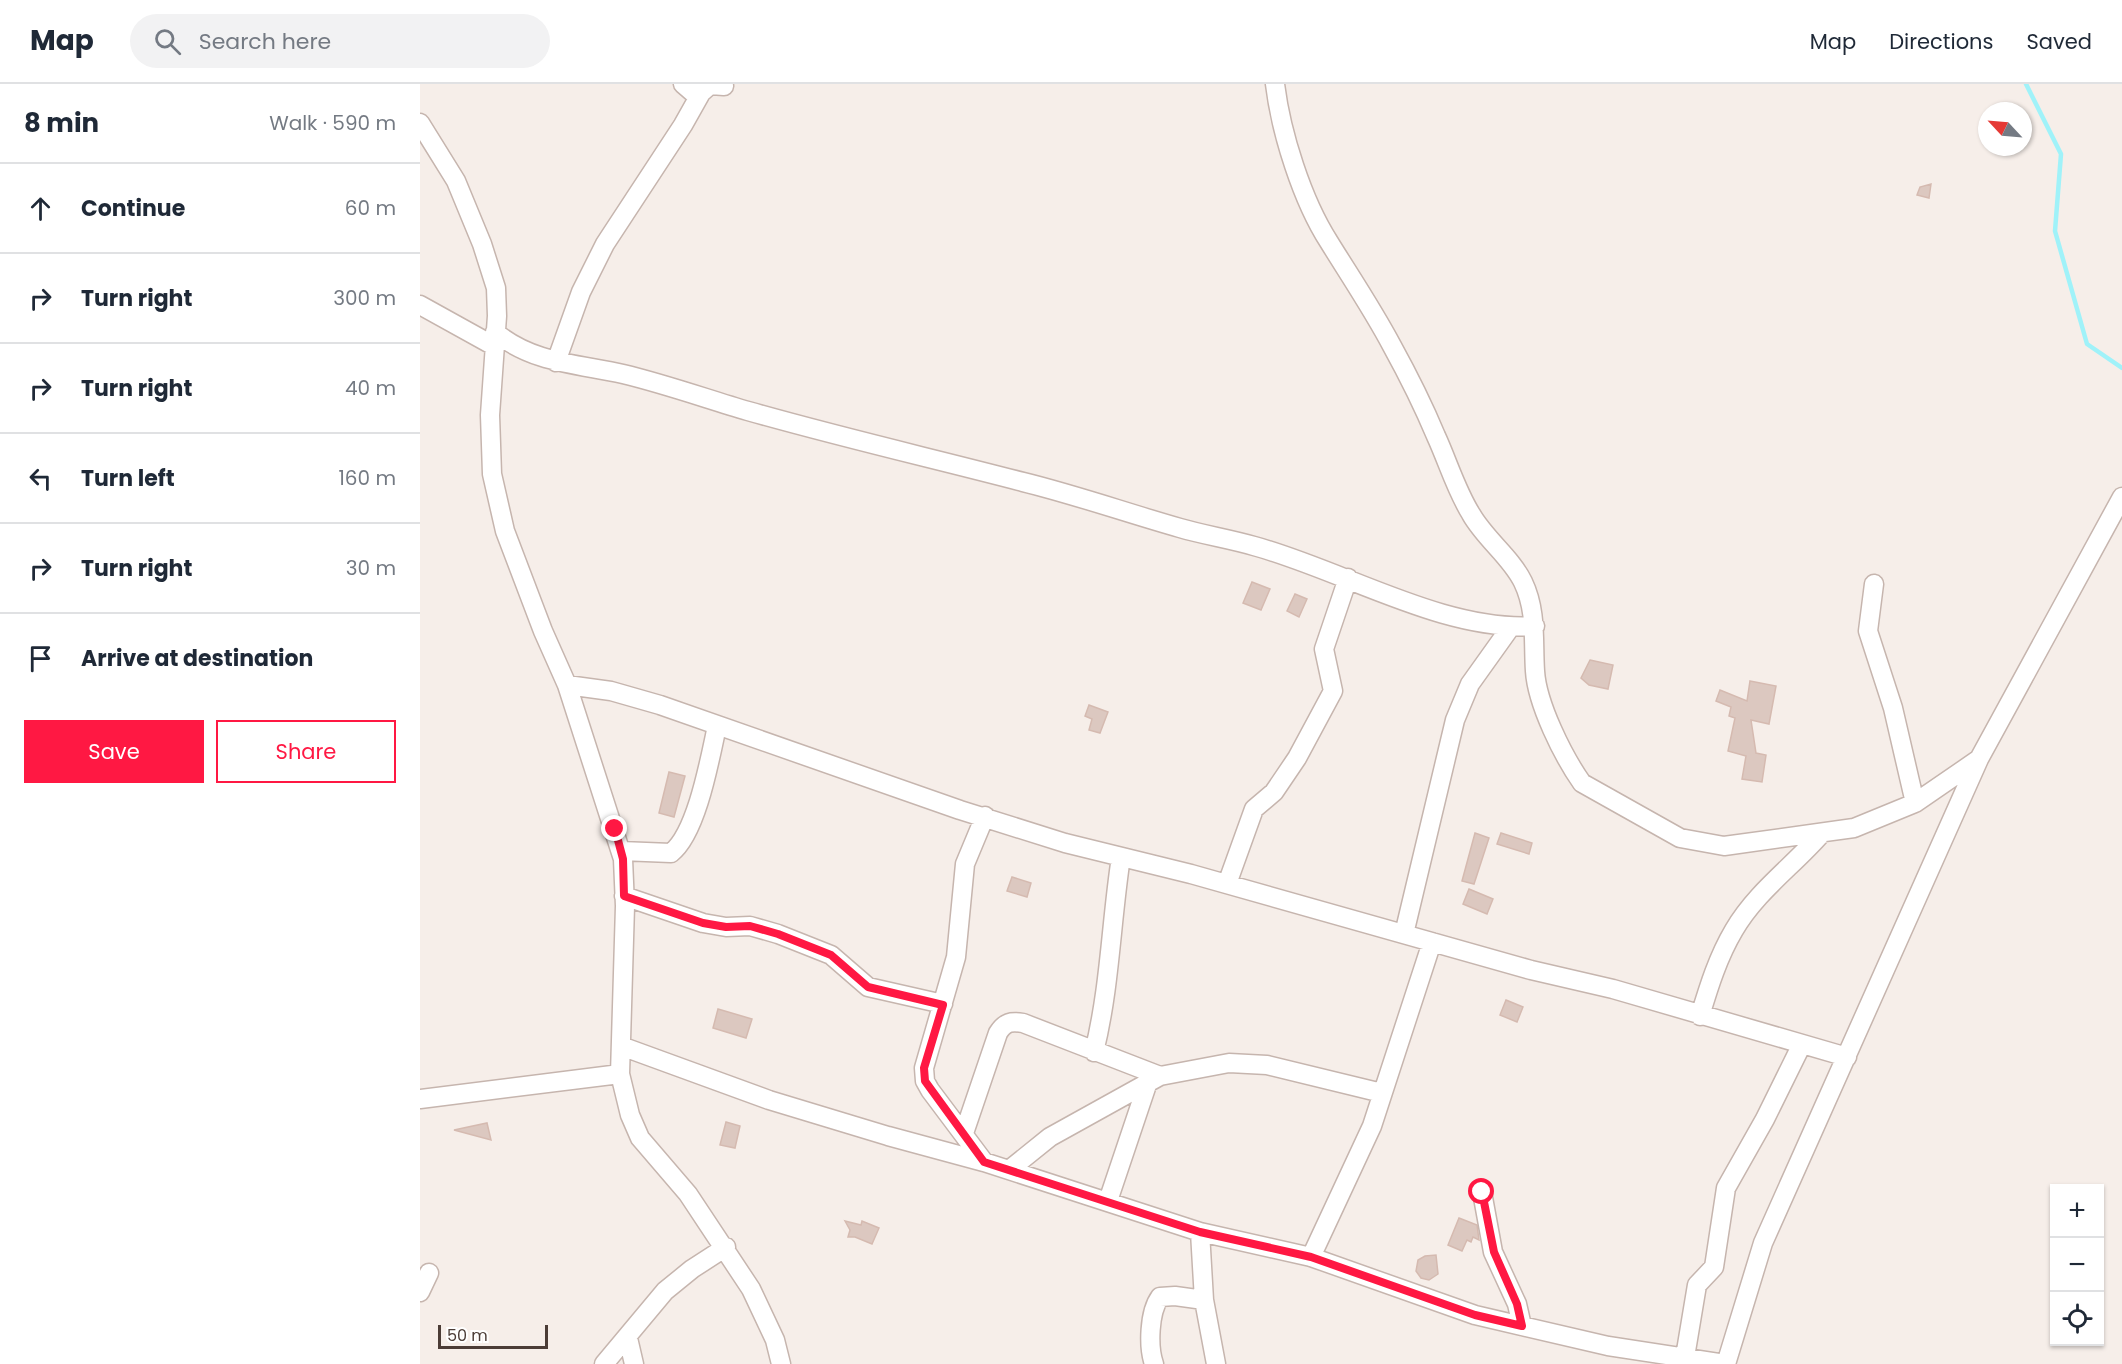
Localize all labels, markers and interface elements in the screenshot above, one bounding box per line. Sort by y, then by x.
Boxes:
search box [130,14,550,68]
text: Map [30,21,94,60]
icon: search [151,25,184,58]
text: Search here [199,26,331,57]
text: Map [1810,27,1856,56]
text: Directions [1889,27,1993,56]
text: Saved [2026,27,2092,56]
north arrow [1978,102,2032,156]
text: 8 min [24,105,99,141]
text: Walk · 590 m [269,109,396,137]
icon: ahead [24,192,57,225]
text: Continue [81,193,185,224]
text: 60 m [345,194,396,222]
icon: right [24,282,57,315]
text: Turn right [81,283,192,314]
text: 300 m [333,284,396,312]
icon: right [24,372,57,405]
text: Turn right [81,373,192,404]
text: 40 m [345,374,396,402]
icon: left [24,462,57,495]
text: Turn left [81,463,175,494]
text: 160 m [338,464,396,492]
icon: right [24,552,57,585]
text: Turn right [81,553,192,584]
text: 30 m [346,554,396,582]
icon: arrive [24,642,57,675]
text: Arrive at destination [81,643,313,674]
button: Save [24,720,204,783]
button: Share [216,720,396,783]
route end [601,815,627,841]
route start [1468,1178,1494,1204]
map controls [2050,1184,2104,1346]
button: + [2050,1184,2104,1238]
button: − [2050,1238,2104,1292]
button: locate [2050,1292,2104,1346]
scale bar [438,1322,548,1350]
text: 50 m [447,1324,488,1347]

